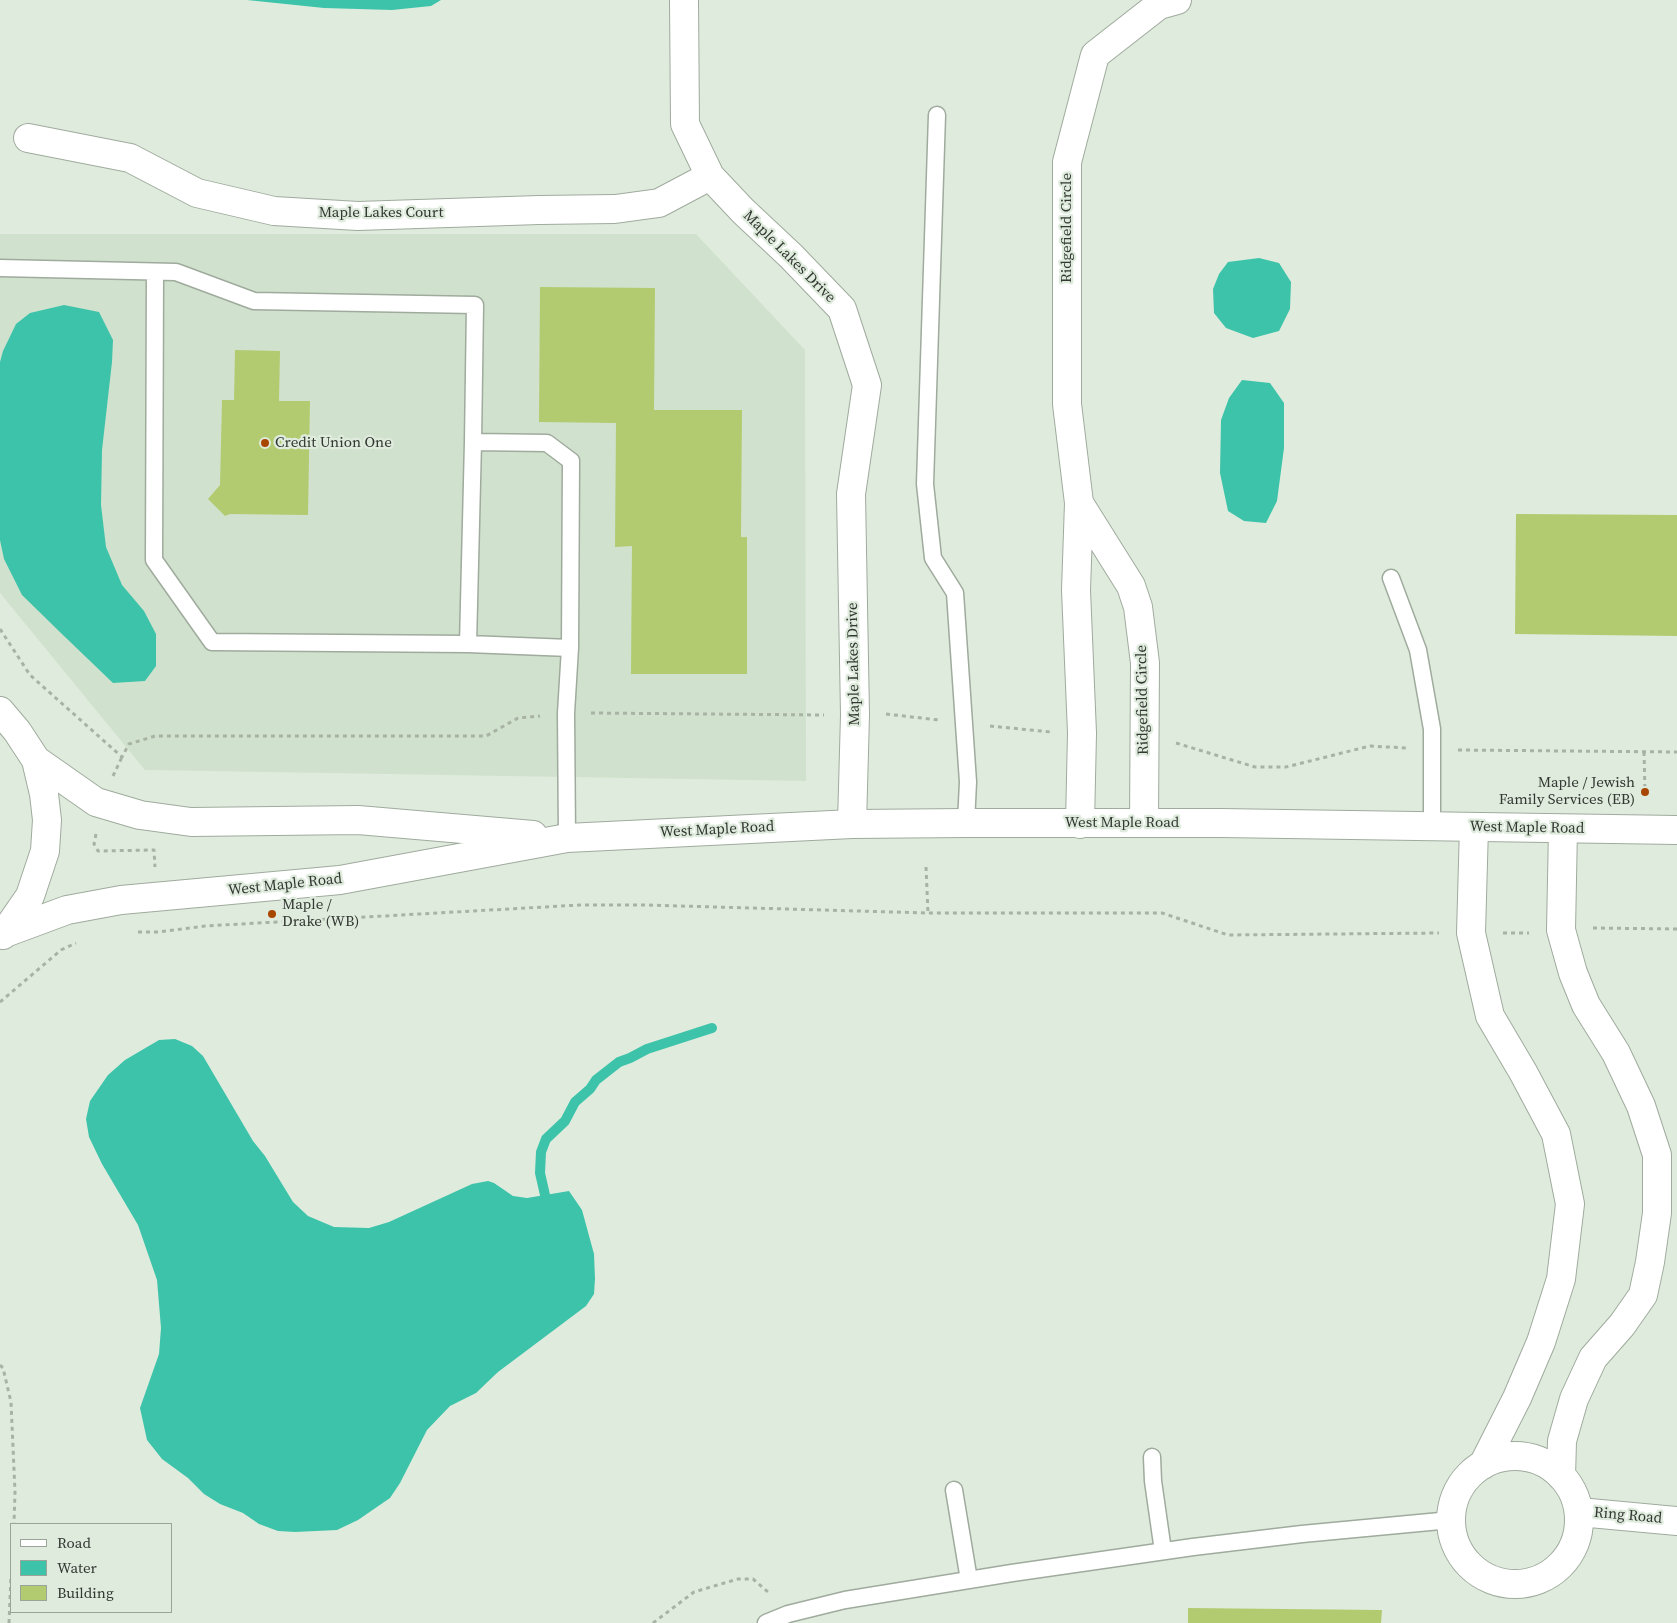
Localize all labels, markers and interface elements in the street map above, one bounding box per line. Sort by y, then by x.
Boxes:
street label: Ridgefield Circle [1058,173,1076,283]
street label: Maple Lakes Court [319,204,443,222]
street label: Maple Lakes Drive [739,207,839,307]
place label: Credit Union One [275,434,392,452]
marker: Credit Union One [259,437,271,449]
street label: Maple Lakes Drive [844,602,864,726]
street label: Ridgefield Circle [1133,645,1153,755]
place label: Maple / Jewish Family Services (EB) [1499,774,1635,809]
marker: Maple / Jewish Family Services (EB) [1639,786,1651,798]
street label: West Maple Road [1065,814,1179,832]
street label: West Maple Road [659,818,775,842]
street label: West Maple Road [1470,818,1584,838]
street label: West Maple Road [227,870,343,900]
place label: Maple / Drake (WB) [282,896,359,931]
marker: Maple / Drake (WB) [266,908,278,920]
street label: Ring Road [1593,1504,1663,1528]
legend [10,1523,172,1613]
text: Road [57,1532,91,1553]
text: Water [57,1557,97,1578]
text: Building [57,1582,114,1603]

